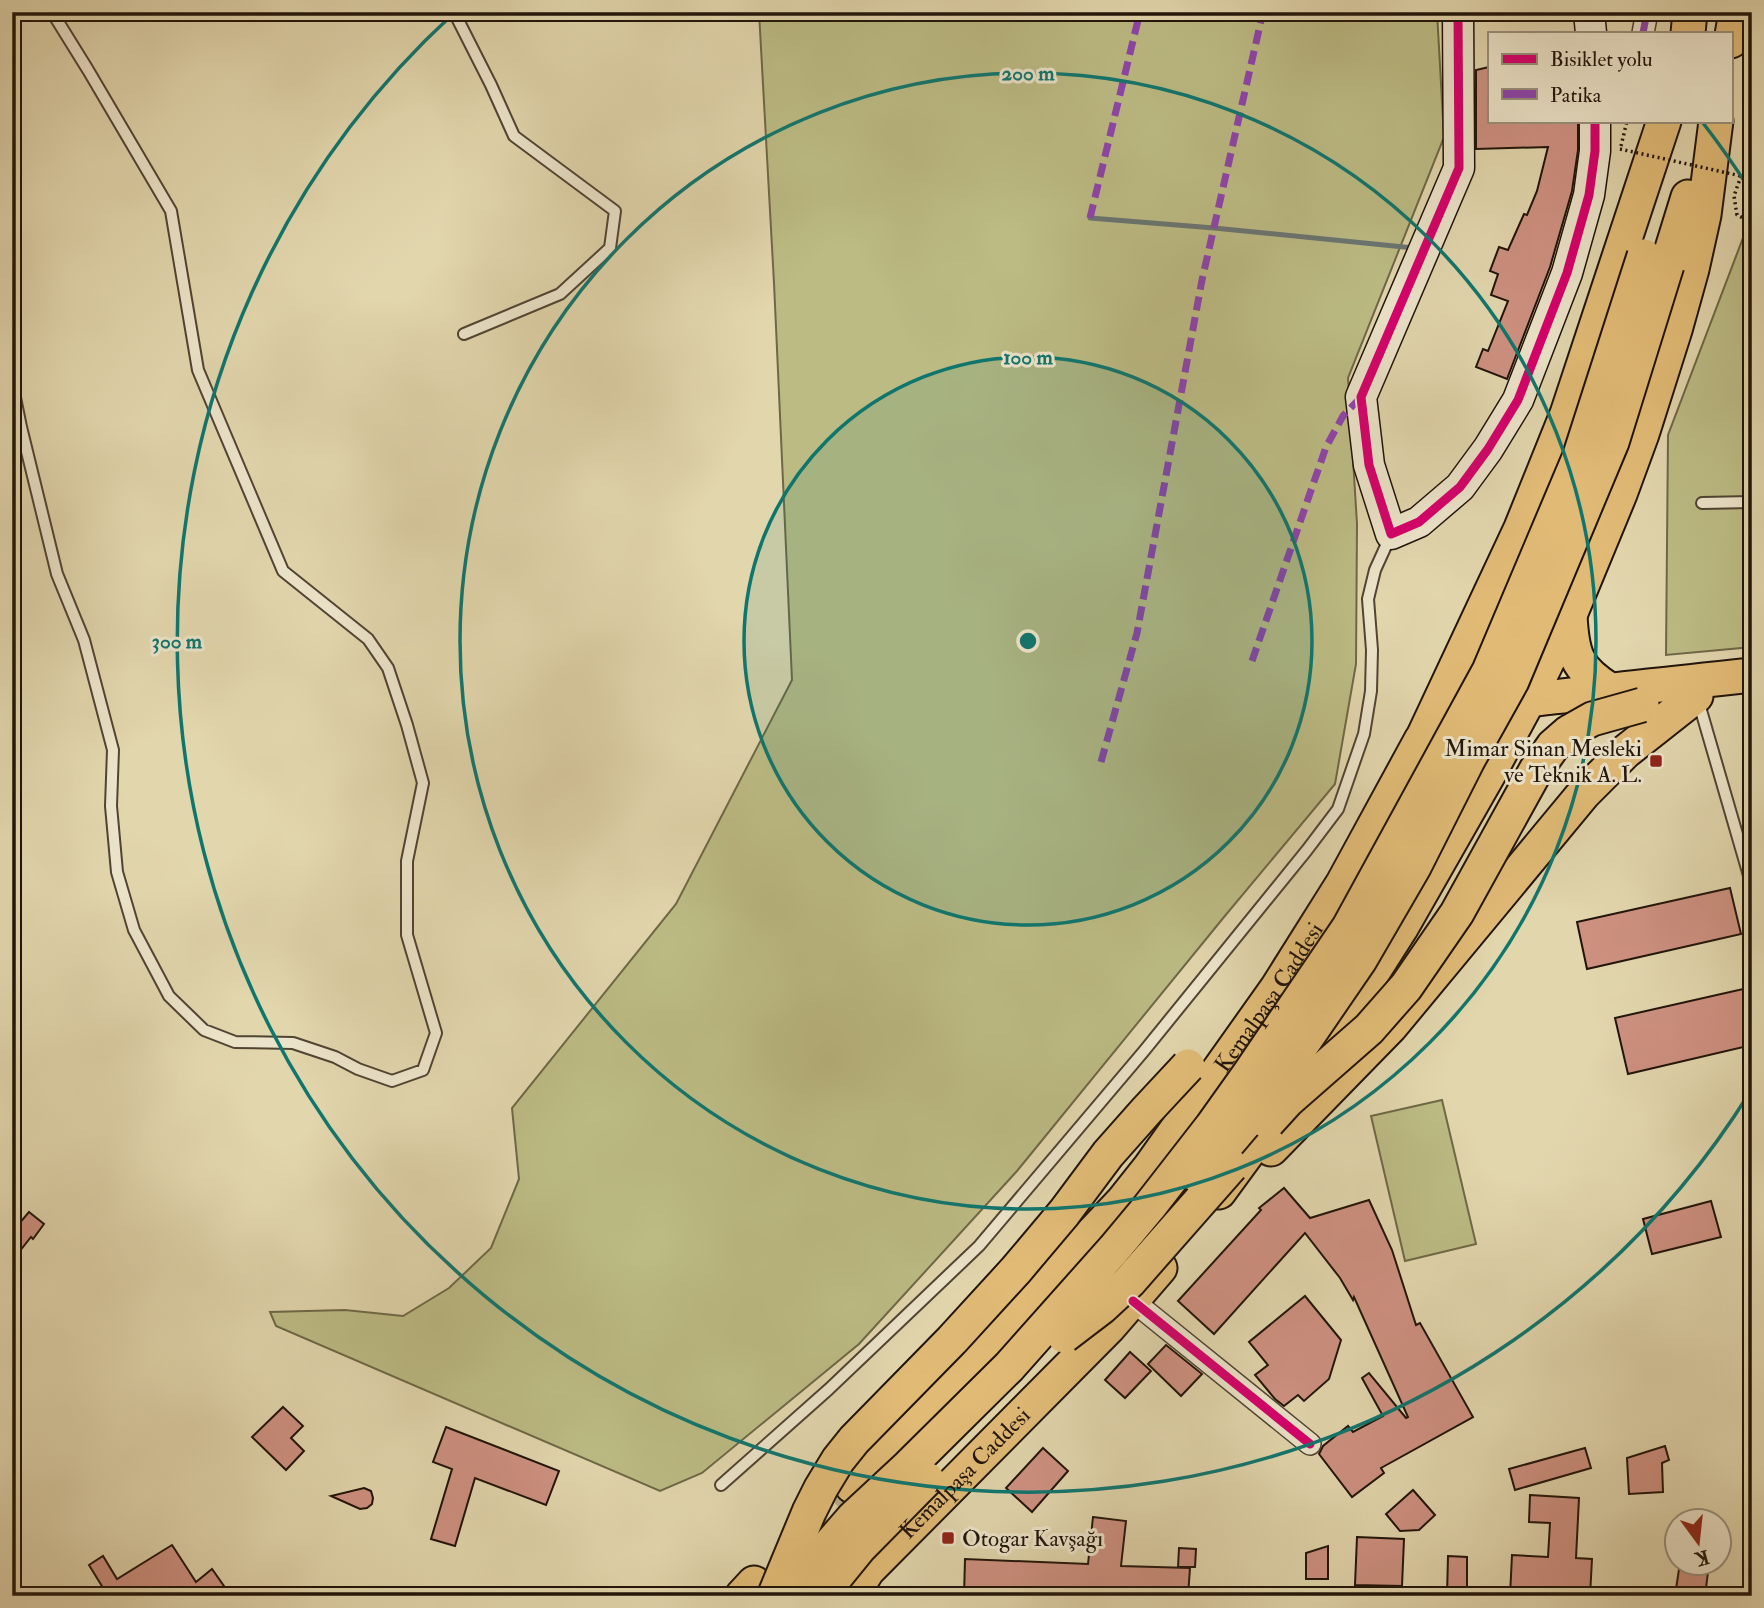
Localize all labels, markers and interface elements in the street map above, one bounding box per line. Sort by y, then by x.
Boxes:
legend [1488,32,1732,122]
text: Bisiklet yolu [1550,46,1653,73]
text: 200 m [1002,60,1055,87]
text: Patika [1550,82,1602,109]
text: 100 m [1003,344,1054,371]
text: 300 m [152,628,203,655]
centre of rings [1016,629,1040,653]
place label: Mimar Sinan Mesleki ve Teknik A. L. [1444,734,1642,789]
marker: Mimar Sinan Mesleki ve Teknik A. L. [1648,753,1664,769]
street label: Kemalpaşa Caddesi [1208,917,1329,1077]
street label: Kemalpaşa Caddesi [893,1401,1036,1545]
north arrow [1662,1506,1732,1576]
place label: Otogar Kavşağı [962,1524,1103,1553]
marker: Otogar Kavşağı [940,1530,956,1546]
text: K [1692,1544,1712,1571]

